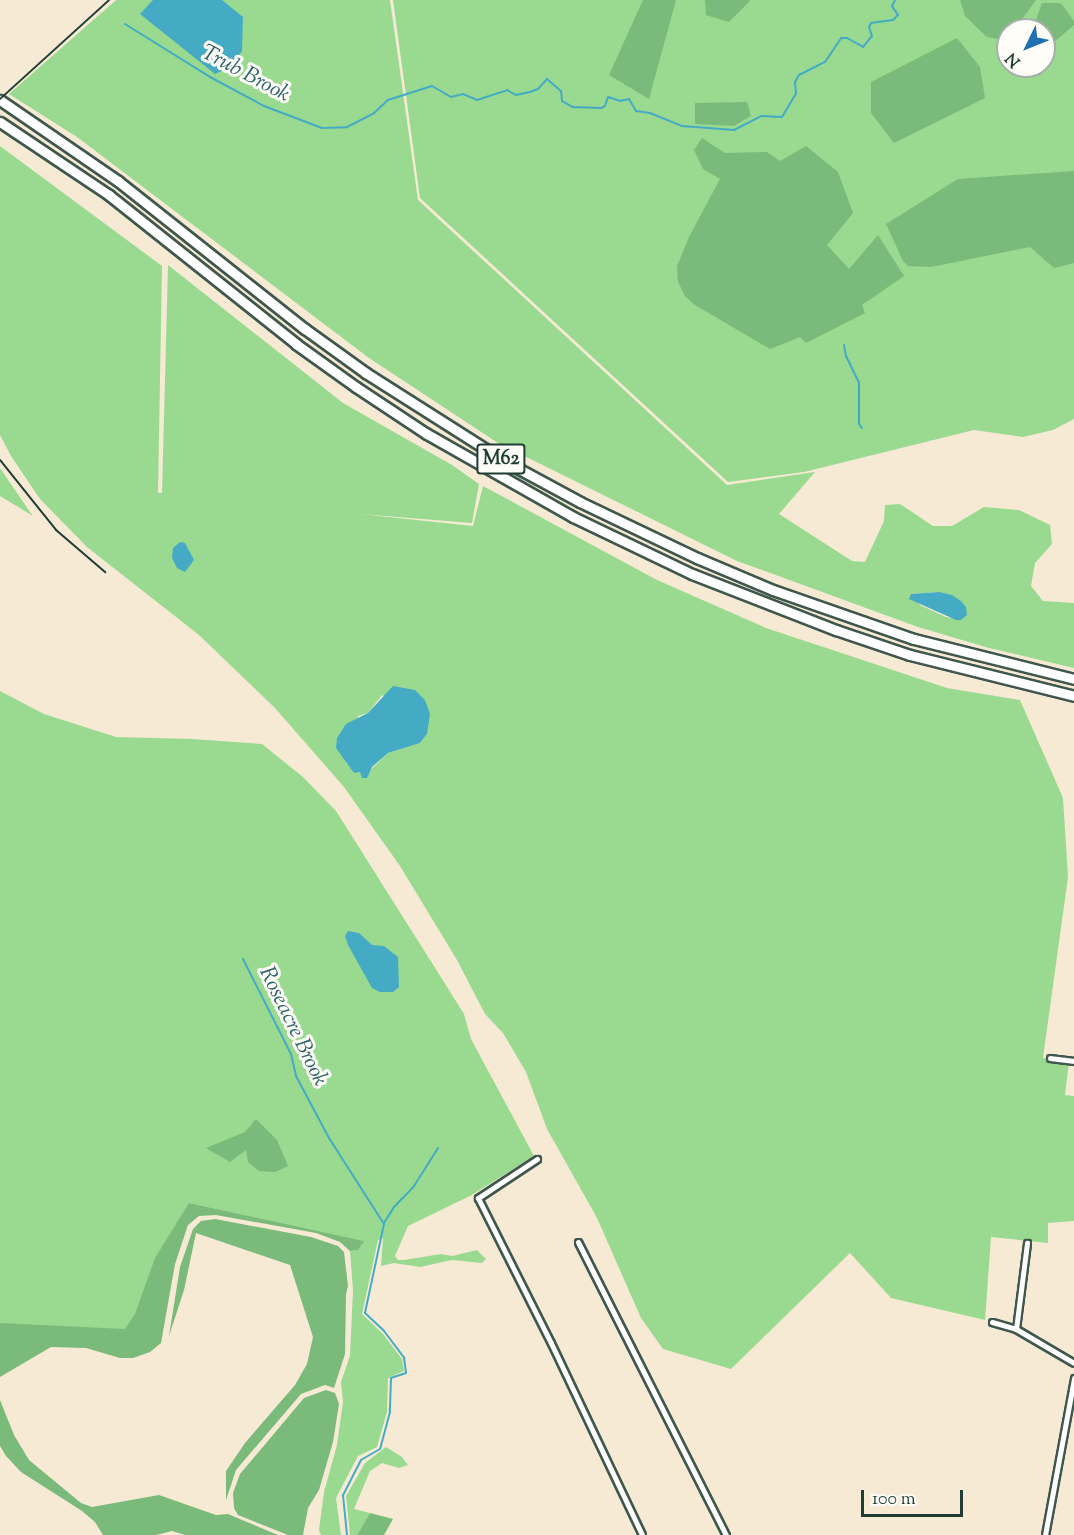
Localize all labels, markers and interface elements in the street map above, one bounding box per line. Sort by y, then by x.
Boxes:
north arrow [996,18,1056,78]
water label: Trub Brook [196,41,294,109]
text: N [1001,47,1027,72]
road number: M62 [476,442,526,476]
water label: Roseacre Brook [252,963,332,1091]
scale bar [864,1478,966,1516]
text: 100 m [872,1487,916,1513]

